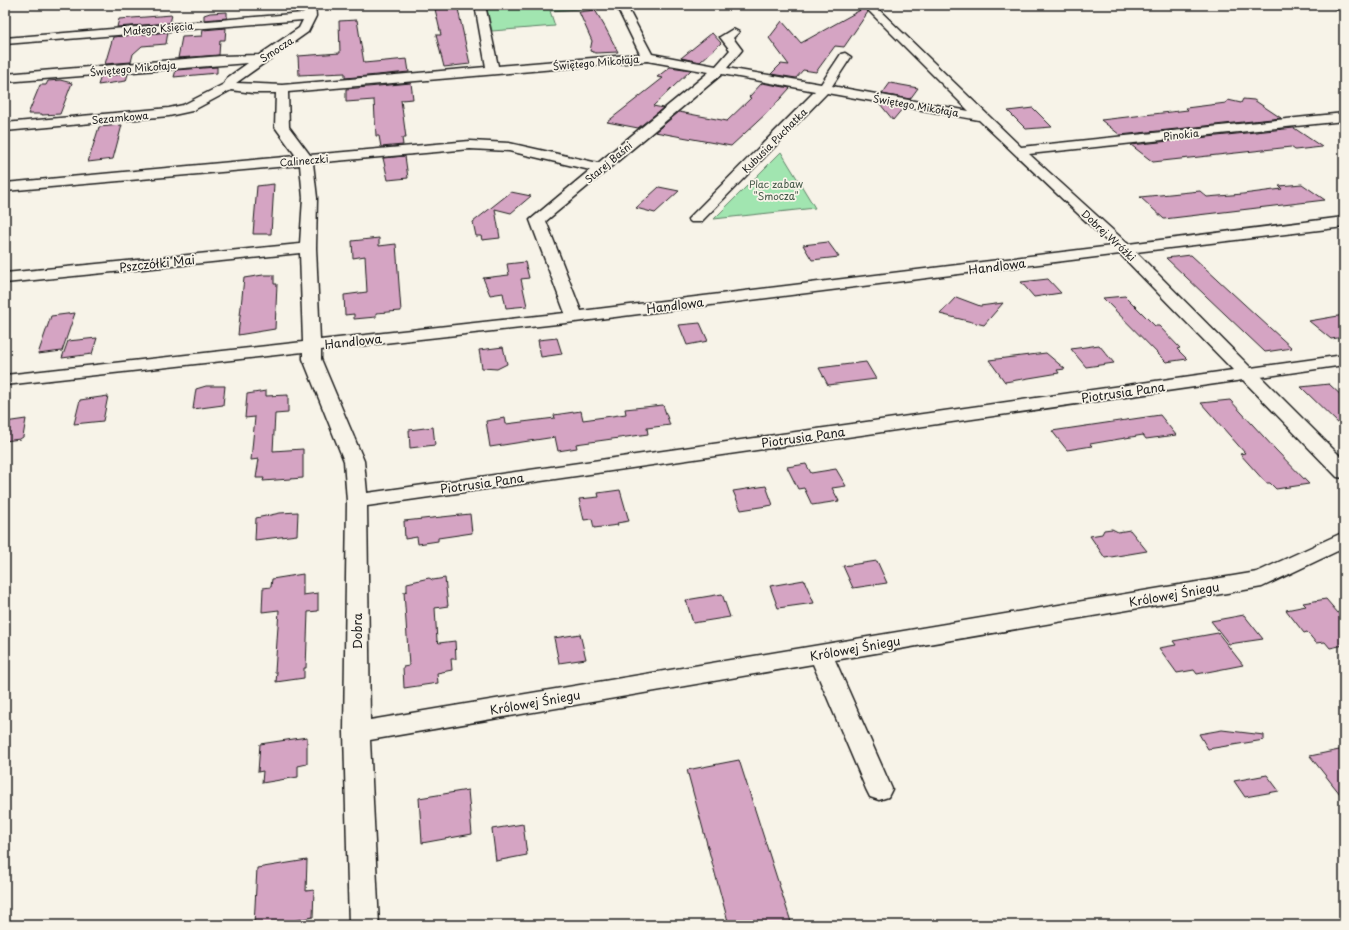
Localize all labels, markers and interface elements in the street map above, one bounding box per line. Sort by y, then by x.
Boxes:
street label: Małego Księcia [122,17,195,39]
street label: Smocza [256,32,296,65]
street label: Świętego Mikołaja [552,51,640,73]
street label: Świętego Mikołaja [89,57,177,79]
street label: Świętego Mikołaja [872,90,961,120]
street label: Kubusia Puchatka [738,104,810,176]
street label: Sezamkowa [91,107,150,127]
street label: Pinokia [1162,125,1200,143]
street label: Starej Baśni [581,137,635,186]
street label: Calineczki [279,150,329,170]
park label: Plac zabaw "Smocza" [749,176,803,203]
street label: Dobrej Wróżki [1078,206,1140,264]
street label: Pszczółki Mai [118,250,196,276]
street label: Handlowa [967,254,1027,278]
street label: Handlowa [645,293,705,317]
street label: Handlowa [323,329,383,353]
street label: Piotrusia Pana [1080,377,1167,407]
street label: Piotrusia Pana [760,422,847,452]
street label: Piotrusia Pana [439,468,526,498]
street label: Królowej Śniegu [1127,577,1221,611]
street label: Dobra [348,612,366,649]
street label: Królowej Śniegu [808,631,902,665]
street label: Królowej Śniegu [488,685,582,719]

